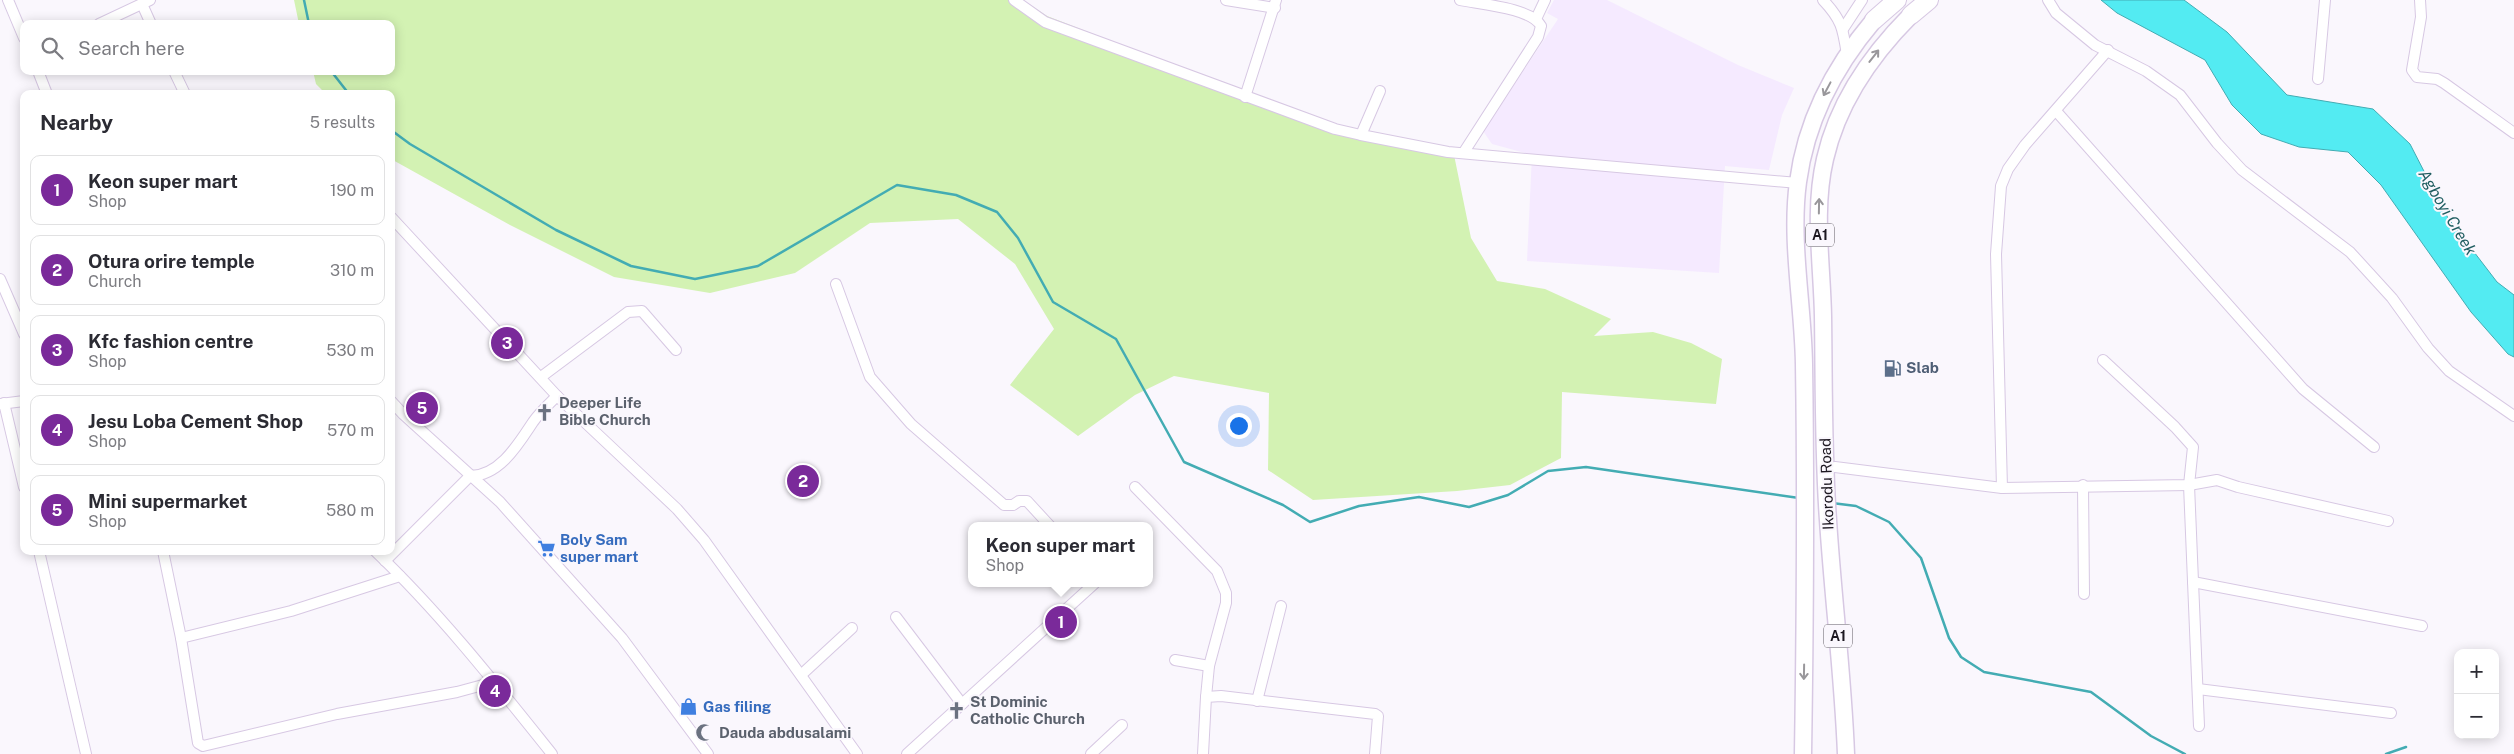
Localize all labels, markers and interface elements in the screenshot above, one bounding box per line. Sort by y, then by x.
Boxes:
search box [20,20,395,75]
icon: search [38,34,66,62]
text: Search here [78,37,185,59]
one-way arrow [1868,49,1879,62]
one-way arrow [1822,81,1832,96]
text: Nearby [40,110,113,135]
text: 5 results [310,113,375,132]
water label: Agboyi Creek [2415,166,2481,259]
text: Keon super mart [88,170,238,192]
text: 1 [54,181,60,200]
text: 190 m [330,181,374,200]
text: Shop [88,192,127,211]
one-way arrow [1814,198,1824,214]
road number: A1 [1806,224,1834,246]
text: Otura orire temple [88,250,255,272]
text: 2 [52,261,62,280]
text: 310 m [330,261,374,280]
text: Church [88,272,142,291]
pin: 3 [491,324,523,362]
text: Kfc fashion centre [88,330,254,352]
text: 3 [52,341,62,360]
text: 530 m [326,341,374,360]
text: Shop [88,352,127,371]
fuel station icon: Slab [1882,358,1902,378]
place label: Slab [1906,359,1939,376]
pin: 5 [406,389,438,427]
place label: Deeper Life Bible Church [559,394,651,428]
church icon: Deeper Life Bible Church [535,402,555,422]
text: Jesu Loba Cement Shop [88,410,303,432]
your location [1226,413,1252,439]
text: 4 [52,421,62,440]
text: 570 m [327,421,374,440]
text: Shop [88,432,127,451]
street label: Ikorodu Road [1816,438,1837,530]
pin: 2 [787,462,819,500]
text: Mini supermarket [88,490,247,512]
text: 5 [52,501,62,520]
text: 580 m [326,501,374,520]
text: Shop [88,512,127,531]
popup [968,522,1153,587]
place label: Boly Sam super mart [560,531,638,565]
text: Keon super mart [986,534,1135,556]
supermarket icon: Boly Sam super mart [536,539,556,559]
text: Shop [986,556,1024,575]
pin: 1 [1045,603,1077,641]
road number: A1 [1824,624,1852,648]
map controls [2454,649,2499,739]
button: + [2454,649,2499,694]
one-way arrow [1799,664,1809,680]
pin: 4 [479,672,511,710]
place label: St Dominic Catholic Church [970,693,1085,727]
button: − [2454,694,2499,739]
shop icon: Gas filing [679,697,699,717]
place label: Gas filing [703,698,772,715]
church icon: St Dominic Catholic Church [946,701,966,721]
mosque icon: Dauda abdusalami [695,723,715,743]
place label: Dauda abdusalami [719,724,851,741]

